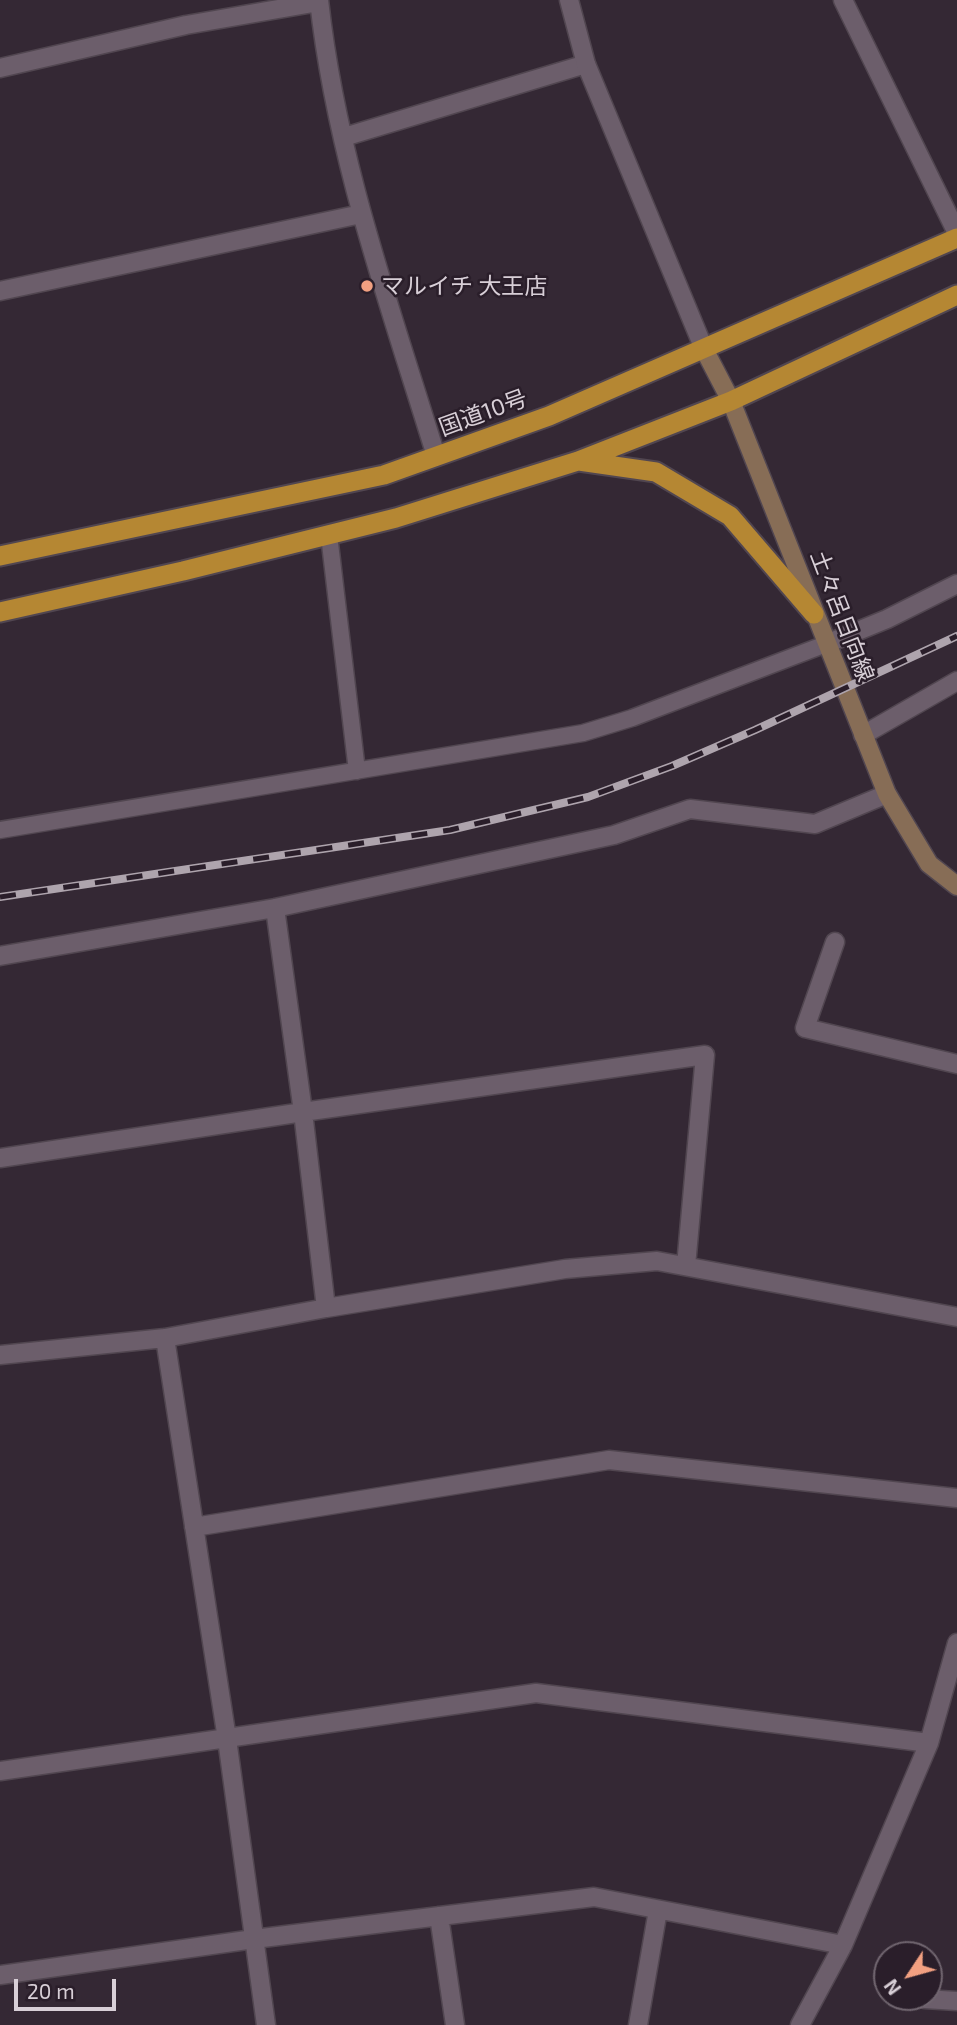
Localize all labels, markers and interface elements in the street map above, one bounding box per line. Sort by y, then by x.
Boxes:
place label: マルイチ 大王店 [381,272,547,300]
marker: マルイチ 大王店 [359,278,375,294]
street label: 国道10号 [435,384,531,442]
street label: 土々呂日向線 [804,547,880,685]
north arrow [873,1941,943,2011]
scale bar [18,1966,119,2010]
text: N [879,1975,906,2000]
text: 20 m [27,1978,75,2003]

